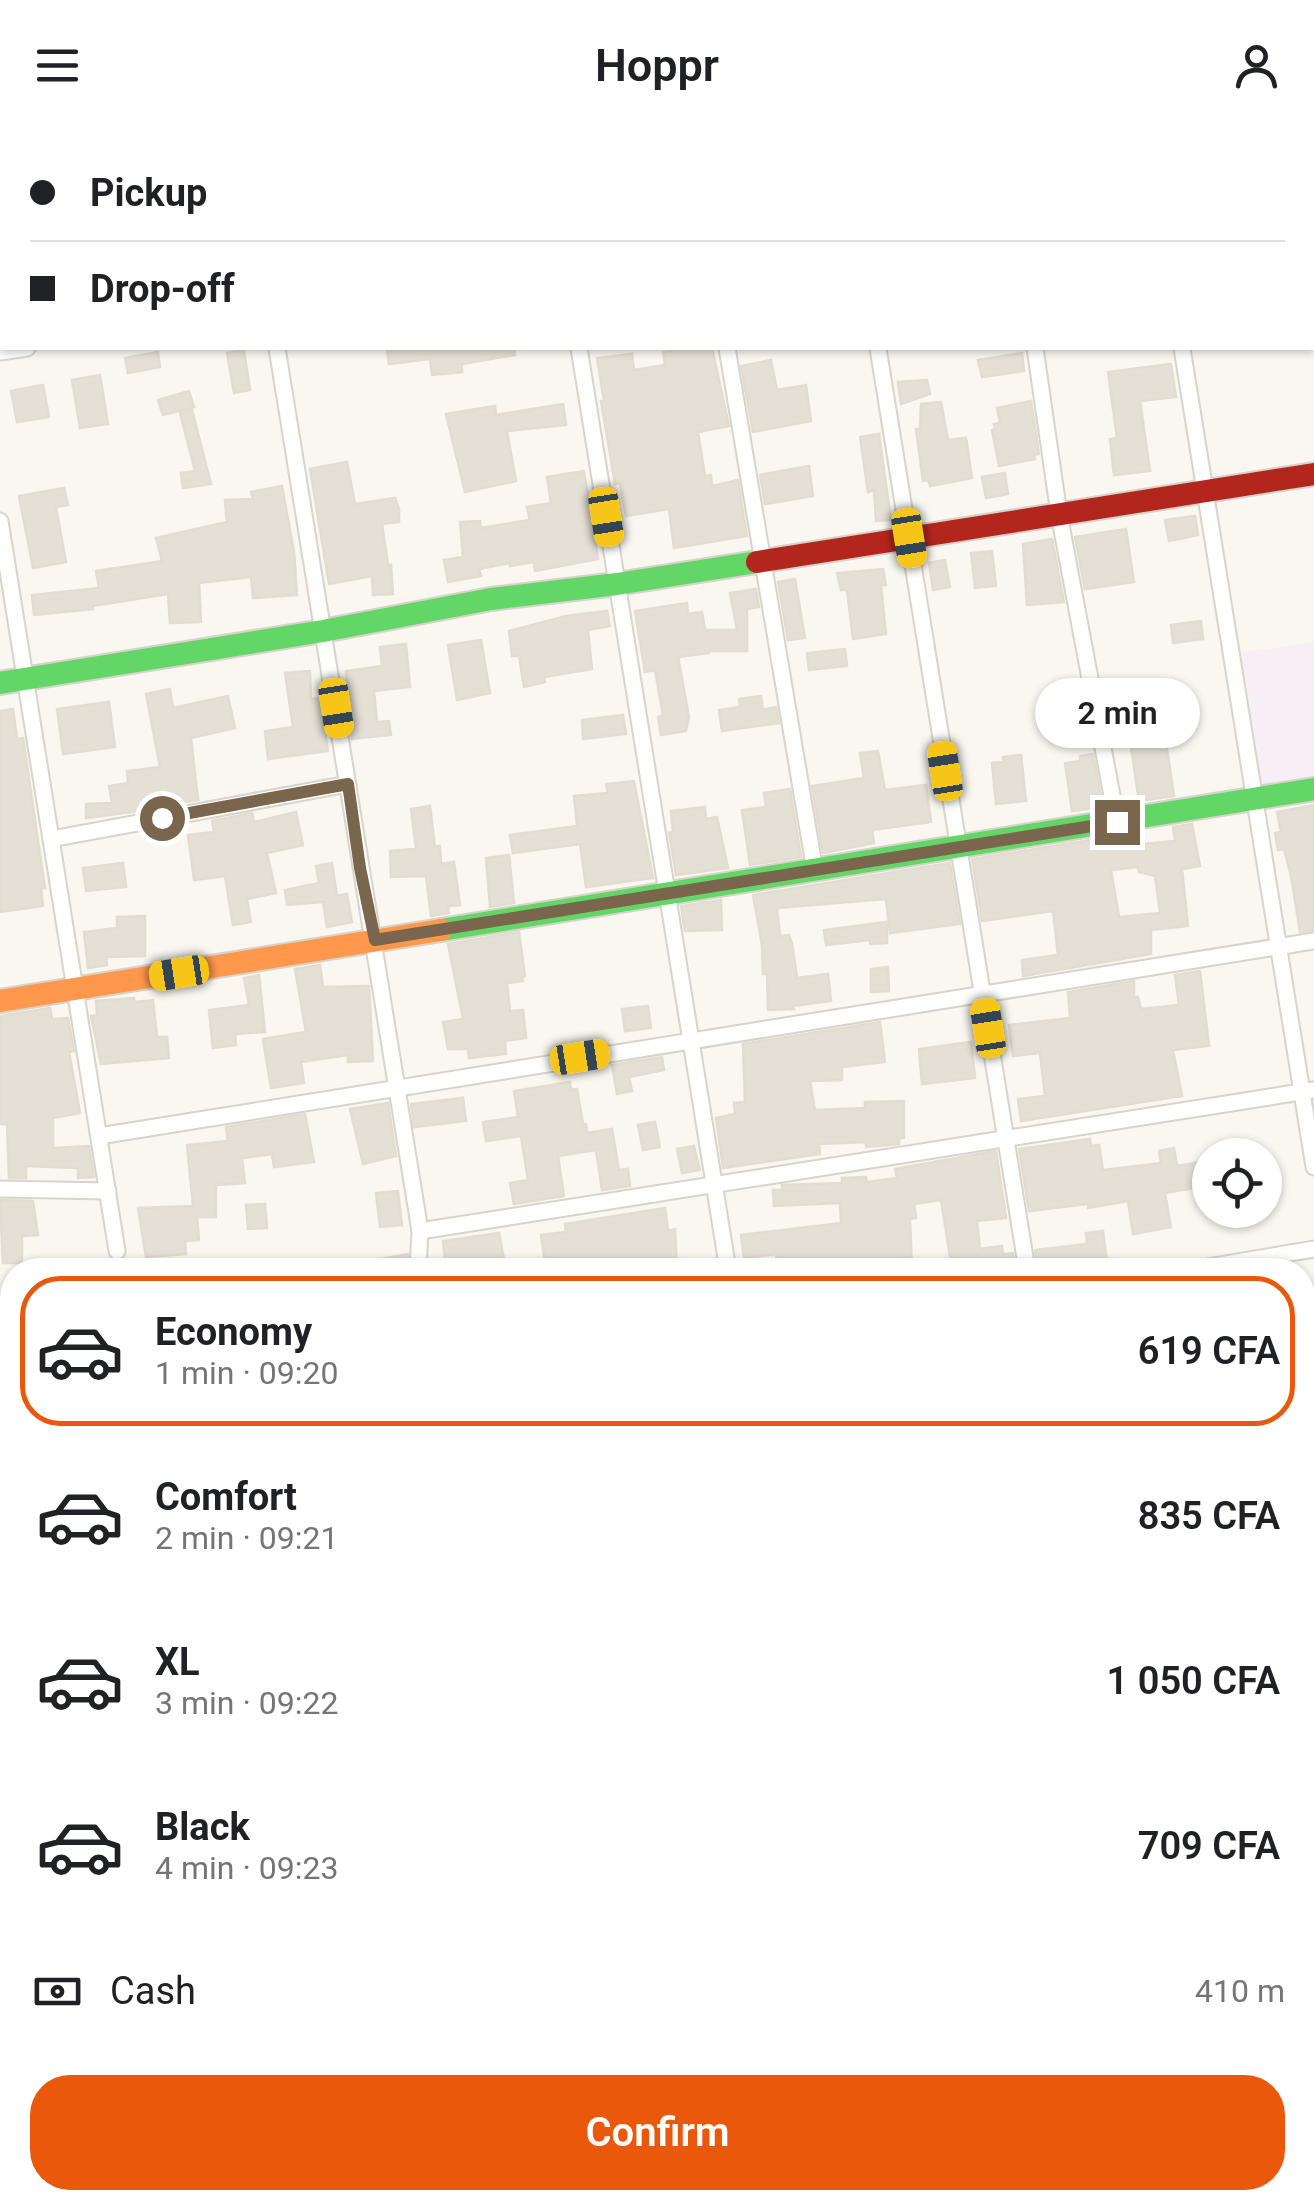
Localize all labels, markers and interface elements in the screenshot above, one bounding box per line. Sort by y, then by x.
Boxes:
icon: menu [30,38,85,93]
icon: person [1229,38,1284,93]
text: Hoppr [595,39,719,92]
text: Pickup [90,171,207,215]
text: Drop-off [90,267,235,311]
car [586,485,626,549]
car [889,506,929,570]
car [316,676,356,740]
callout: 2 min [1034,677,1200,747]
text: 2 min [1077,694,1158,732]
car [925,739,965,803]
route start [140,796,185,841]
route end [1095,800,1140,845]
car [147,953,211,993]
car [968,996,1008,1060]
car [548,1037,612,1077]
map controls [1192,1138,1282,1228]
button: locate [1192,1138,1282,1228]
icon: car [35,1306,125,1396]
text: Economy [155,1310,312,1354]
text: 619 CFA [1138,1329,1280,1373]
text: 1 min · 09:20 [155,1354,338,1392]
icon: car [35,1471,125,1561]
text: Comfort [155,1475,297,1519]
text: 835 CFA [1138,1494,1280,1538]
text: 2 min · 09:21 [155,1519,338,1557]
icon: car [35,1636,125,1726]
text: XL [155,1640,200,1684]
text: 1 050 CFA [1107,1659,1280,1703]
text: 3 min · 09:22 [155,1684,338,1722]
icon: car [35,1801,125,1891]
text: Black [155,1805,250,1849]
text: 709 CFA [1138,1824,1280,1868]
text: 4 min · 09:23 [155,1849,338,1887]
icon: cash [30,1964,85,2019]
text: Cash [110,1969,196,2013]
text: 410 m [1195,1972,1285,2010]
button: Confirm [30,2075,1285,2190]

